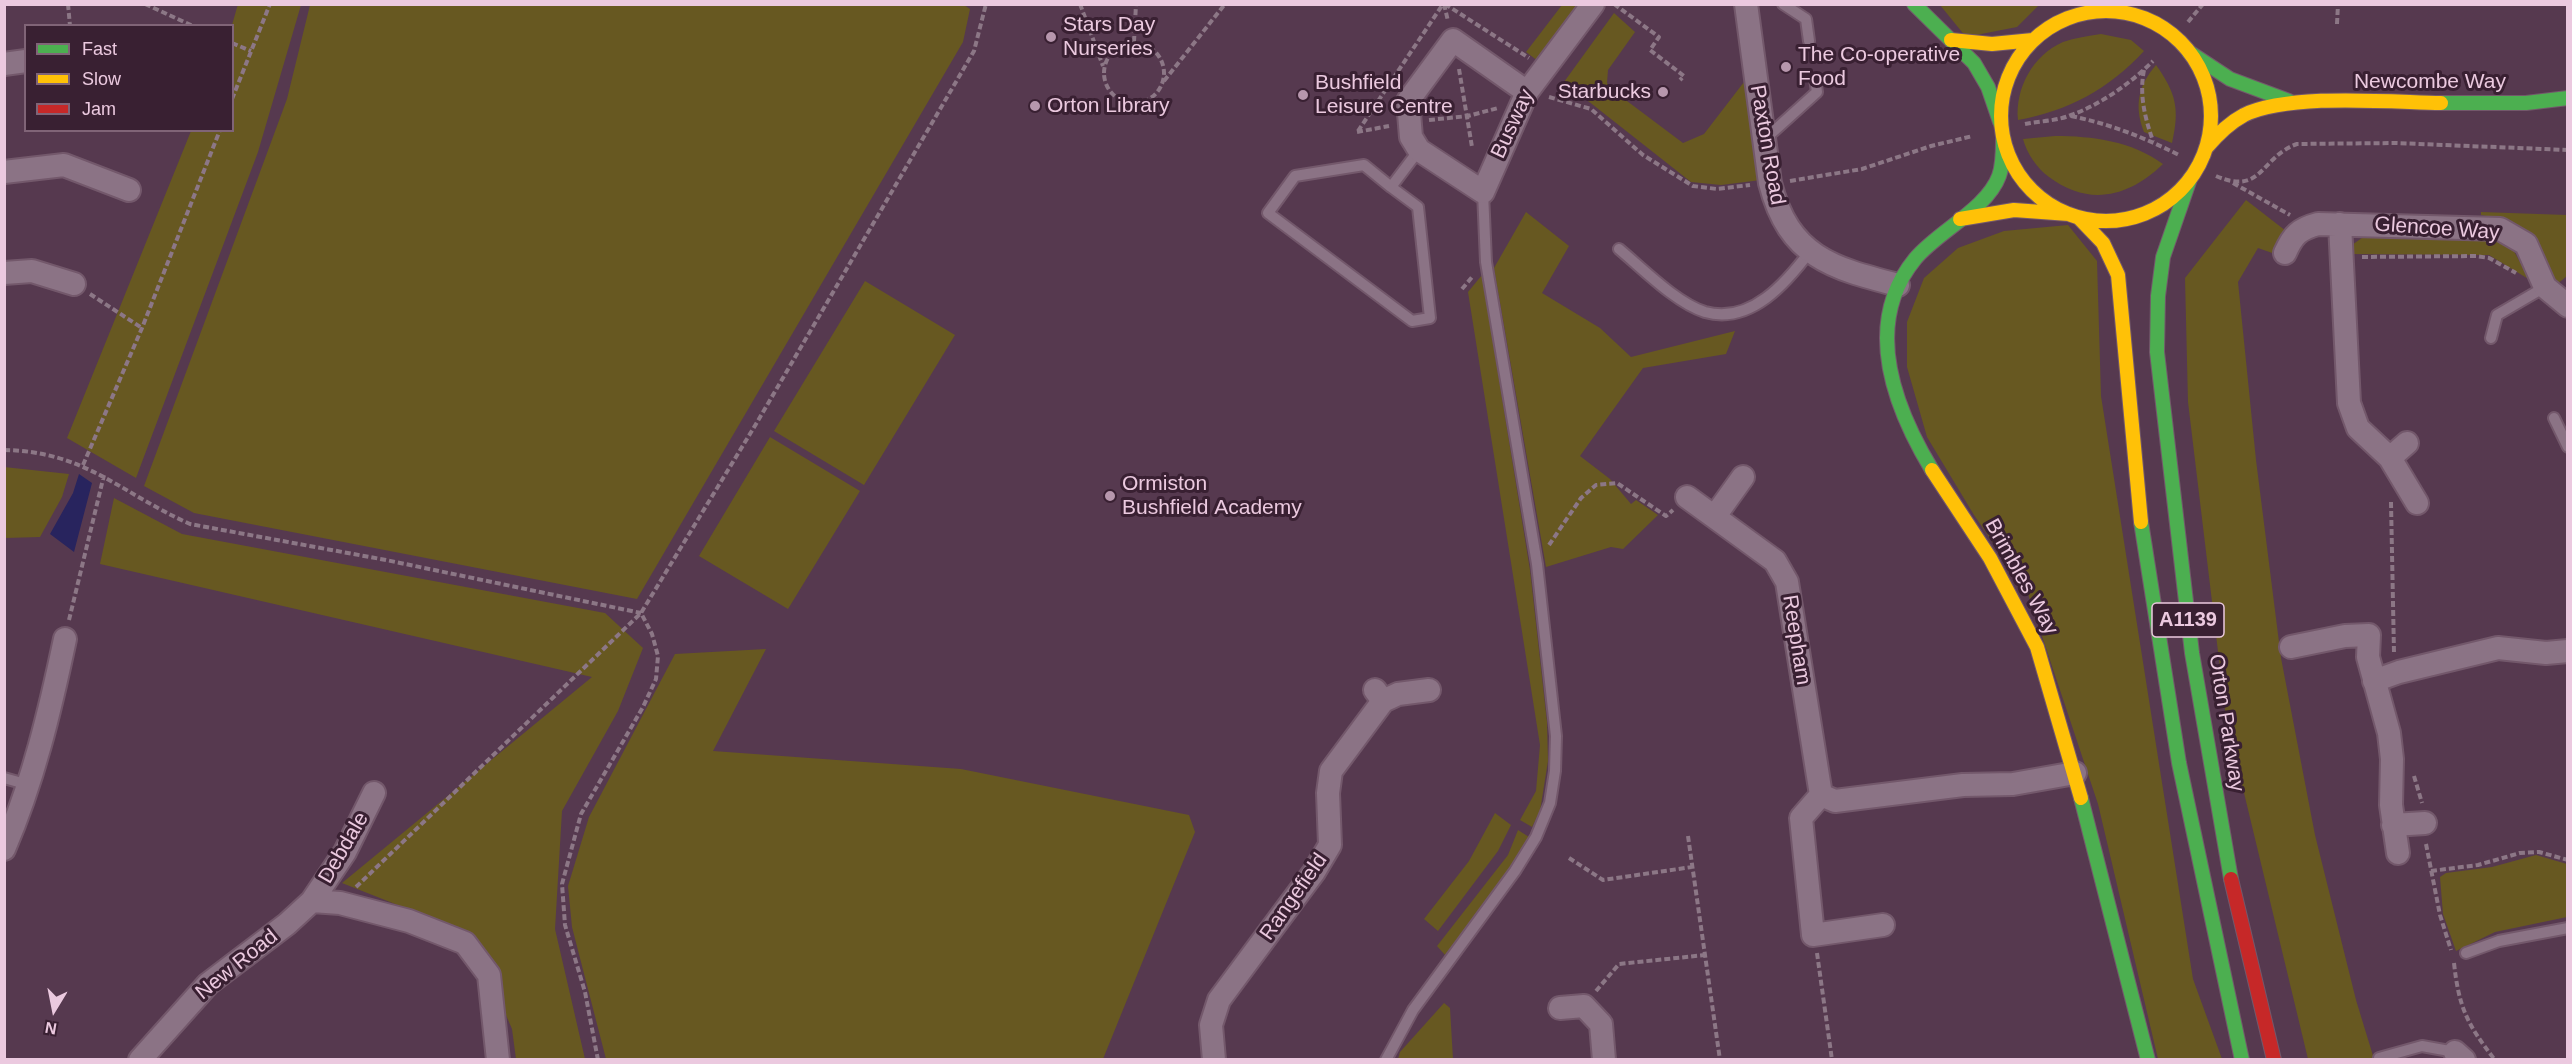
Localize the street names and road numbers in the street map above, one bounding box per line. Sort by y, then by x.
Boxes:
street label: Newcombe Way [2354,69,2506,95]
street label: Paxton Road [1744,83,1790,207]
street label: Busway [1486,85,1540,163]
street label: Glencoe Way [2374,212,2500,246]
street label: Brimbles Way [1979,515,2063,639]
street label: Reepham [1776,593,1816,687]
road number: A1139 [2152,603,2224,637]
street label: Orton Parkway [2203,652,2249,794]
street label: Debdale [314,808,374,888]
street label: Rangefield [1255,849,1333,945]
street label: New Road [191,924,283,1006]

